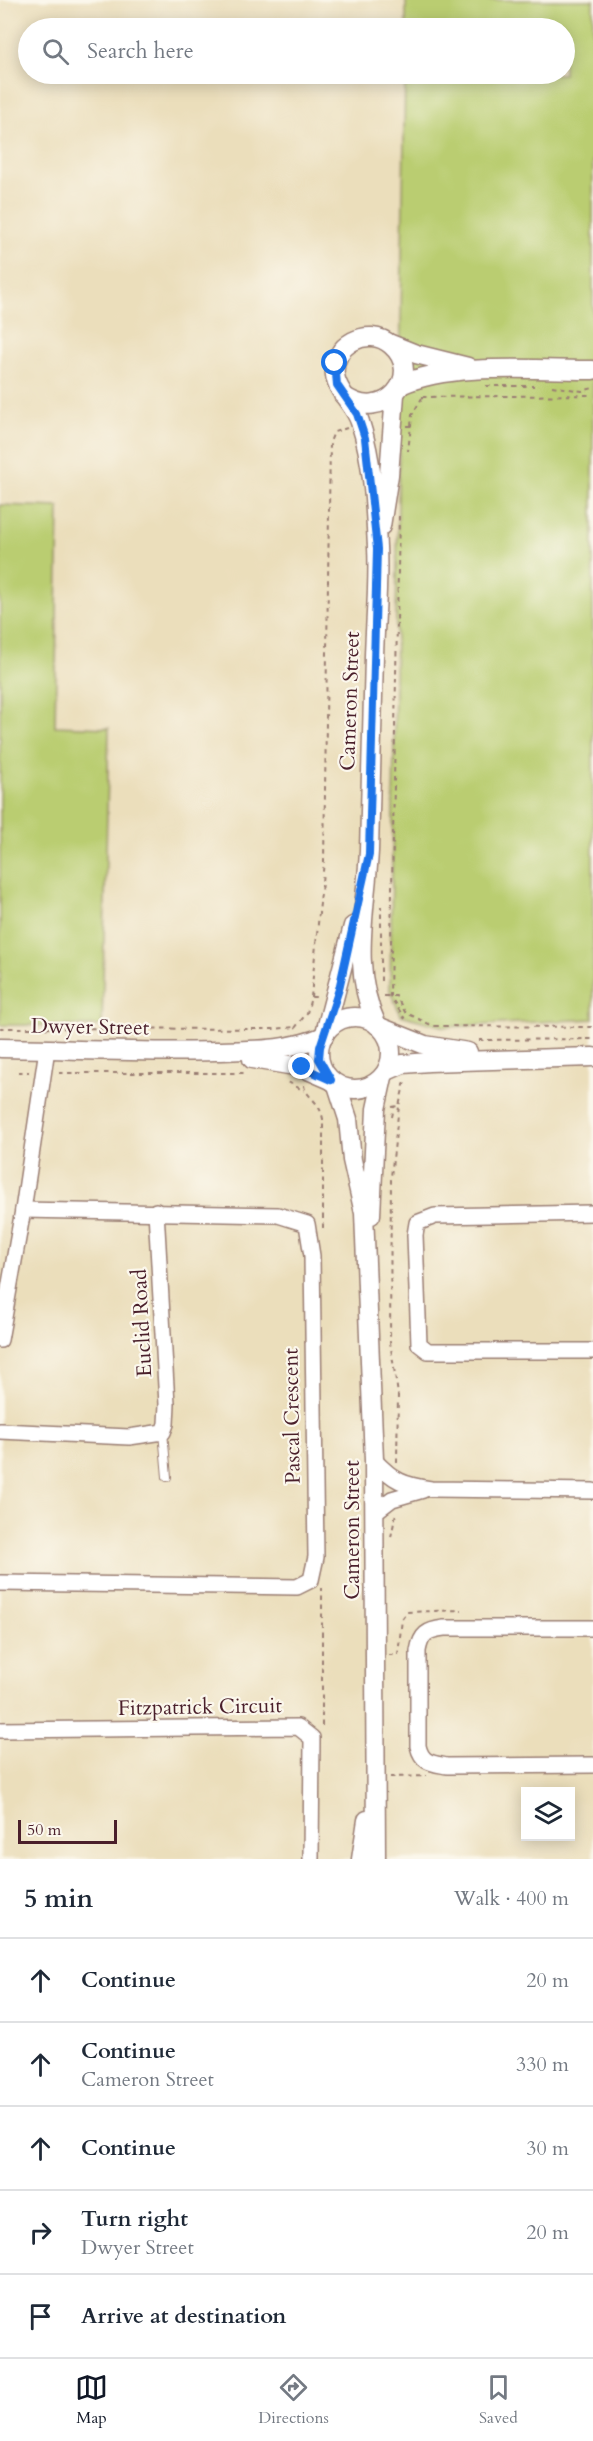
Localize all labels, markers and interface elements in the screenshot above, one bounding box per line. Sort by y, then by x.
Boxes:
search box [18,18,575,84]
icon: search [39,35,72,68]
text: Search here [87,36,194,66]
route start [321,349,347,375]
street label: Cameron Street [333,630,367,771]
street label: Dwyer Street [31,1011,150,1043]
route end [288,1053,314,1079]
street label: Euclid Road [125,1268,159,1378]
street label: Pascal Crescent [276,1347,308,1484]
street label: Cameron Street [338,1460,367,1600]
street label: Fitzpatrick Circuit [118,1691,283,1723]
map controls [521,1787,575,1841]
button: layers [521,1787,575,1841]
scale bar [18,1817,117,1844]
text: 50 m [27,1819,61,1841]
text: 5 min [24,1881,93,1916]
text: Walk · 400 m [454,1885,569,1912]
icon: ahead [24,1964,57,1997]
text: Continue [81,1965,176,1995]
text: 20 m [526,1967,569,1994]
text: Continue [81,2036,176,2066]
icon: ahead [24,2048,57,2081]
text: 330 m [516,2051,569,2078]
text: Cameron Street [81,2066,214,2093]
icon: ahead [24,2132,57,2165]
text: Continue [81,2133,176,2163]
text: 30 m [526,2135,569,2162]
text: Turn right [81,2204,188,2234]
icon: right [24,2216,57,2249]
text: 20 m [526,2219,569,2246]
text: Dwyer Street [81,2234,194,2261]
icon: arrive [24,2300,57,2333]
text: Arrive at destination [81,2301,286,2331]
tab: Map [75,2371,108,2429]
tab: Directions [258,2371,329,2429]
tab: Saved [479,2371,518,2429]

